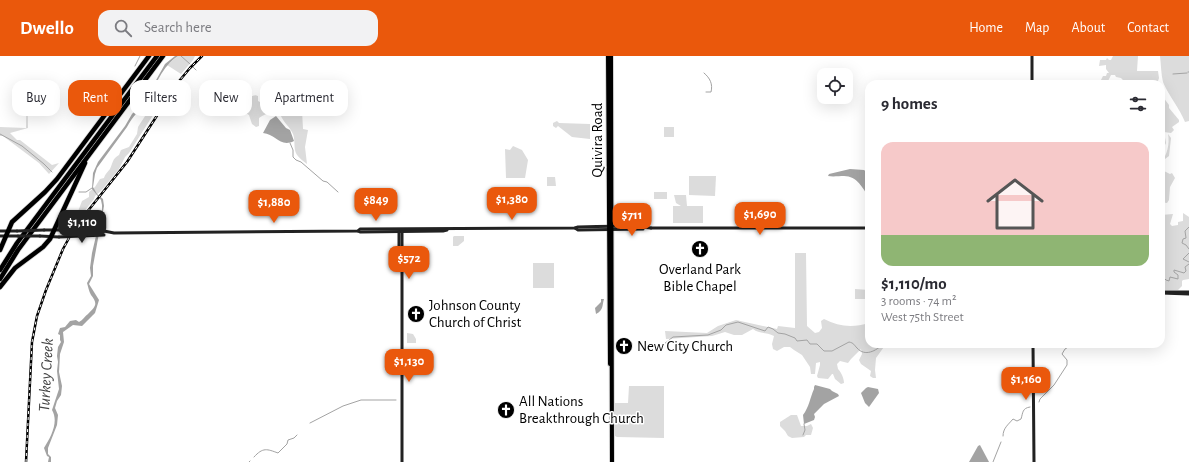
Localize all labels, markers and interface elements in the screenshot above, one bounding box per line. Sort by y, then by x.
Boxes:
search box [98,10,378,46]
icon: search [112,17,134,39]
text: Dwello [20,19,74,38]
text: Search here [144,20,212,35]
text: Home [969,21,1003,35]
text: Map [1025,21,1049,35]
text: About [1071,21,1105,35]
text: Contact [1127,21,1169,35]
map controls [817,68,853,104]
button: locate [817,68,853,104]
chip: Buy [12,80,60,116]
chip: Rent [68,80,122,116]
chip: Filters [130,80,191,116]
chip: New [199,80,252,116]
chip: Apartment [260,80,348,116]
icon: filters [1127,93,1149,115]
text: 9 homes [881,95,937,112]
street label: Quivira Road [590,102,605,177]
icon: home [979,168,1051,240]
pin: $1,380 [479,187,545,221]
pin: $849 [352,188,400,222]
pin: $1,880 [241,190,307,224]
text: $1,380 [496,193,528,206]
text: $849 [363,194,389,207]
text: $1,880 [257,196,291,209]
pin: $1,690 [727,202,793,236]
pin: $711 [608,203,656,237]
text: $1,690 [744,208,776,221]
text: $711 [622,209,642,222]
pin: $1,110 [49,210,115,244]
text: $1,110 [67,216,97,229]
church icon: Overland Park Bible Chapel [690,239,710,259]
pin: $572 [385,246,433,280]
text: $572 [397,252,421,265]
place label: Overland Park Bible Chapel [659,262,741,294]
text: $1,110/mo [881,275,947,292]
text: 3 rooms · 74 m² [881,295,957,308]
place label: Johnson County Church of Christ [429,298,522,330]
church icon: Johnson County Church of Christ [406,304,426,324]
text: West 75th Street [881,311,964,324]
church icon: New City Church [614,336,634,356]
water label: Turkey Creek [36,338,56,412]
place label: New City Church [637,339,733,354]
pin: $1,130 [376,349,442,383]
text: $1,130 [394,355,424,368]
pin: $1,160 [993,367,1059,401]
text: $1,160 [1010,373,1042,386]
place label: All Nations Breakthrough Church [519,394,644,426]
church icon: All Nations Breakthrough Church [496,400,516,420]

